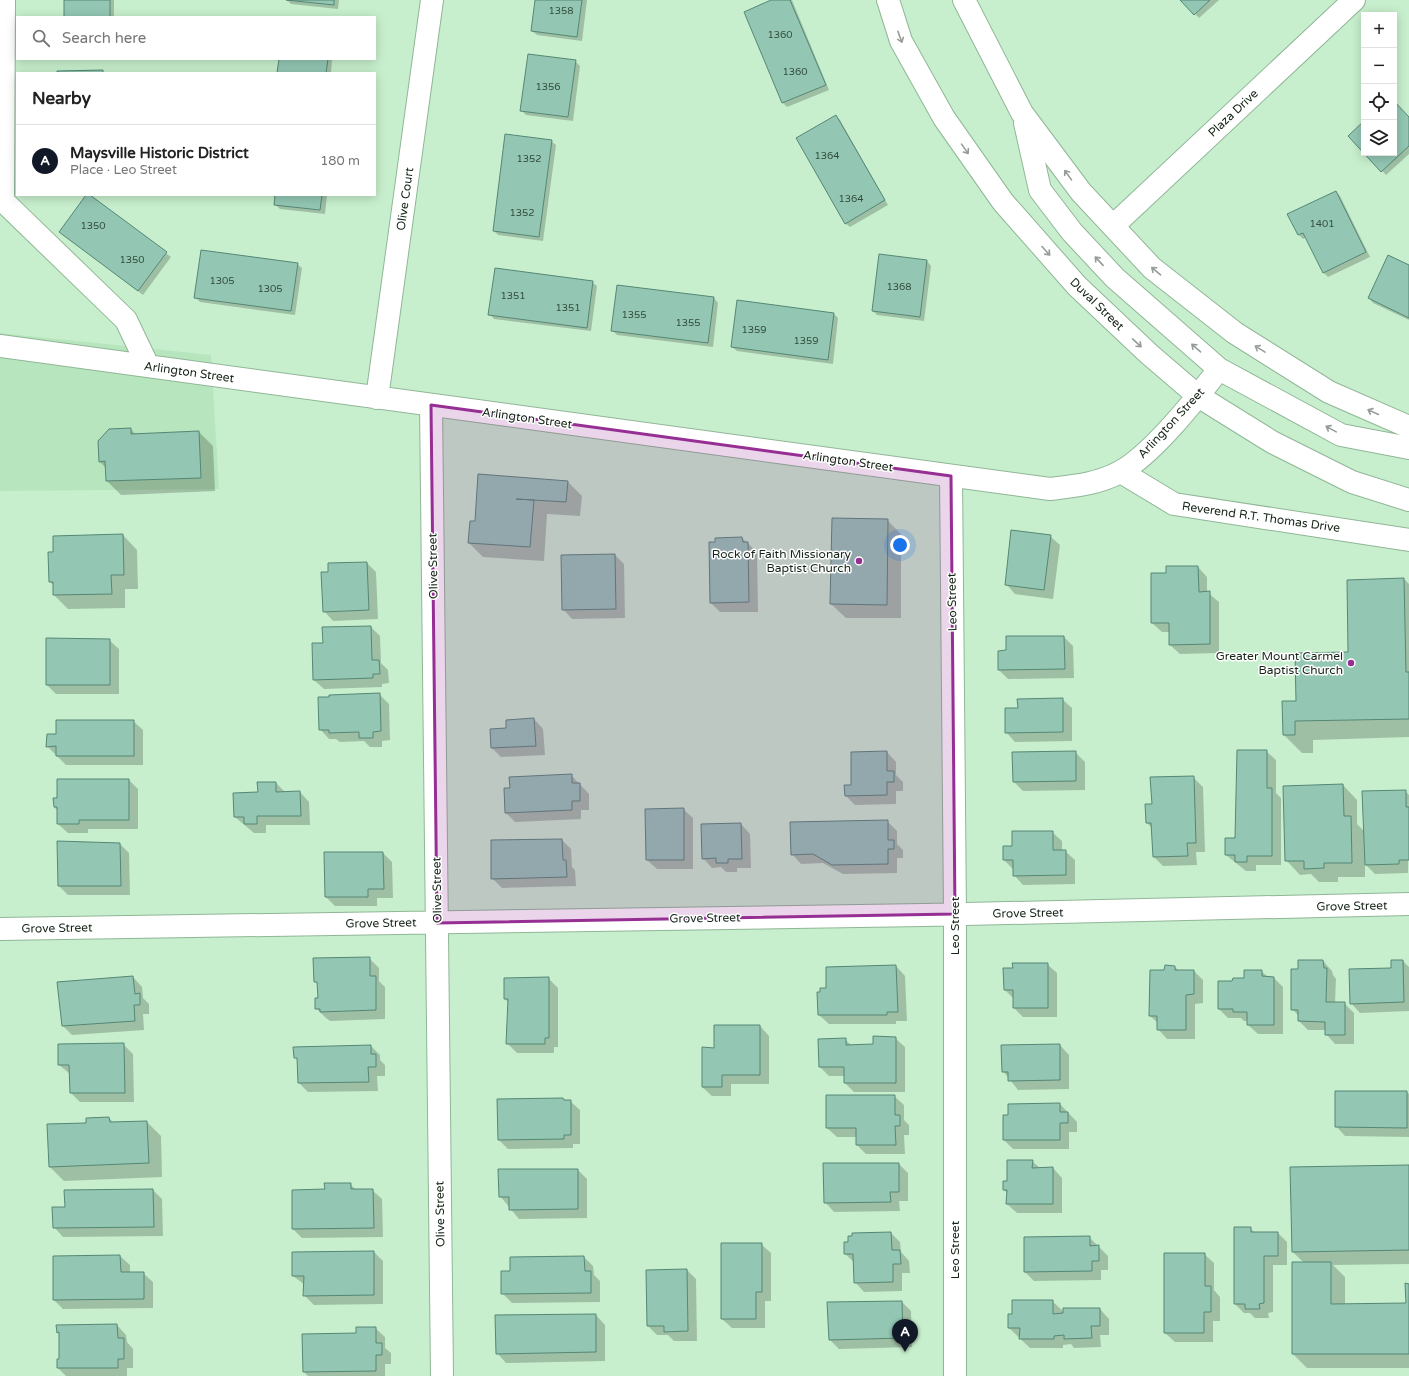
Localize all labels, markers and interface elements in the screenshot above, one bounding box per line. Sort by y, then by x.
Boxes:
house number: 1358 [548,5,574,17]
map controls [1361,12,1397,156]
button: + [1361,12,1397,48]
search box [16,16,376,60]
icon: search [30,27,52,49]
text: Search here [62,29,146,47]
house number: 1360 [767,29,793,41]
one-way arrow [897,30,905,42]
button: − [1361,48,1397,84]
house number: 1360 [782,66,808,78]
house number: 1356 [535,81,561,93]
button: locate [1361,84,1397,120]
street label: Plaza Drive [1205,86,1261,140]
text: Nearby [32,88,91,109]
button: layers [1361,120,1397,156]
one-way arrow [961,143,969,154]
text: Maysville Historic District [70,144,249,162]
house number: 1364 [814,150,840,162]
text: A [40,153,50,169]
text: 180 m [320,153,360,169]
house number: 1352 [516,153,542,165]
text: Place · Leo Street [70,162,177,178]
street label: Olive Court [394,166,416,232]
one-way arrow [1064,170,1072,181]
house number: 1364 [838,193,864,205]
house number: 1352 [509,207,535,219]
house number: 1401 [1309,218,1335,230]
house number: 1350 [80,220,106,232]
one-way arrow [1041,246,1050,256]
house number: 1350 [119,254,145,266]
one-way arrow [1094,256,1104,266]
one-way arrow [1150,266,1161,275]
house number: 1305 [209,275,235,287]
street label: Duval Street [1067,275,1127,334]
house number: 1368 [886,281,912,293]
house number: 1305 [257,283,283,295]
house number: 1351 [500,290,526,302]
house number: 1351 [555,302,581,314]
house number: 1355 [621,309,647,321]
house number: 1355 [675,317,701,329]
house number: 1359 [741,324,767,336]
house number: 1359 [793,335,819,347]
one-way arrow [1132,338,1142,348]
one-way arrow [1190,344,1201,353]
one-way arrow [1254,344,1266,352]
street label: Arlington Street [143,359,235,385]
street label: Arlington Street [1135,385,1207,461]
street label: Arlington Street [481,405,573,431]
one-way arrow [1367,408,1379,415]
one-way arrow [1325,425,1337,433]
street label: Arlington Street [802,448,894,474]
street label: Reverend R.T. Thomas Drive [1181,499,1341,535]
street label: Olive Street [425,532,441,599]
your location [890,535,910,555]
place label: Rock of Faith Missionary Baptist Church [712,547,852,575]
marker: Rock of Faith Missionary Baptist Church [854,556,864,566]
street label: Leo Street [944,572,960,631]
place label: Greater Mount Carmel Baptist Church [1216,649,1343,677]
marker: Greater Mount Carmel Baptist Church [1346,658,1356,668]
street label: Olive Street [429,856,445,923]
street label: Leo Street [948,896,962,955]
street label: Grove Street [1316,898,1388,914]
street label: Grove Street [992,905,1064,921]
street label: Grove Street [669,910,741,926]
street label: Grove Street [345,915,417,931]
street label: Grove Street [21,920,93,936]
street label: Olive Street [432,1180,448,1247]
street label: Leo Street [948,1220,962,1279]
pin: A [892,1319,918,1352]

